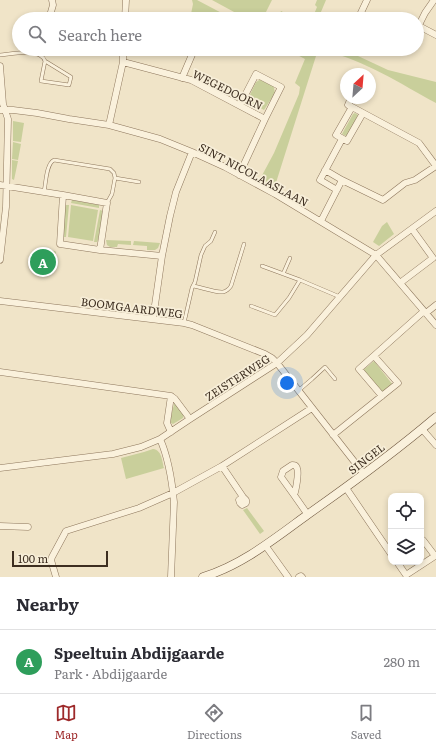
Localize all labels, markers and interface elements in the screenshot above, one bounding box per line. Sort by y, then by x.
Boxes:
search box [12,12,424,56]
icon: search [26,23,48,45]
text: Search here [58,23,142,46]
street label: WEGEDOORN [190,65,266,113]
north arrow [340,68,376,104]
street label: SINT NICOLAASLAAN [196,138,312,210]
pin: A [30,247,56,277]
street label: BOOMGAARDWEG [80,293,184,321]
street label: ZEISTERWEG [201,350,273,404]
your location [277,373,297,393]
street label: SINGEL [344,439,388,477]
map controls [388,493,424,565]
button: locate [388,493,424,529]
button: layers [388,529,424,565]
scale bar [12,549,108,568]
text: 100 m [18,550,48,566]
text: Nearby [16,591,79,616]
text: Speeltuin Abdijgaarde [54,641,224,664]
text: A [24,652,34,671]
text: 280 m [384,652,420,671]
text: Park · Abdijgaarde [54,664,167,683]
tab: Map [54,702,78,742]
tab: Directions [187,702,242,742]
tab: Saved [351,702,381,742]

